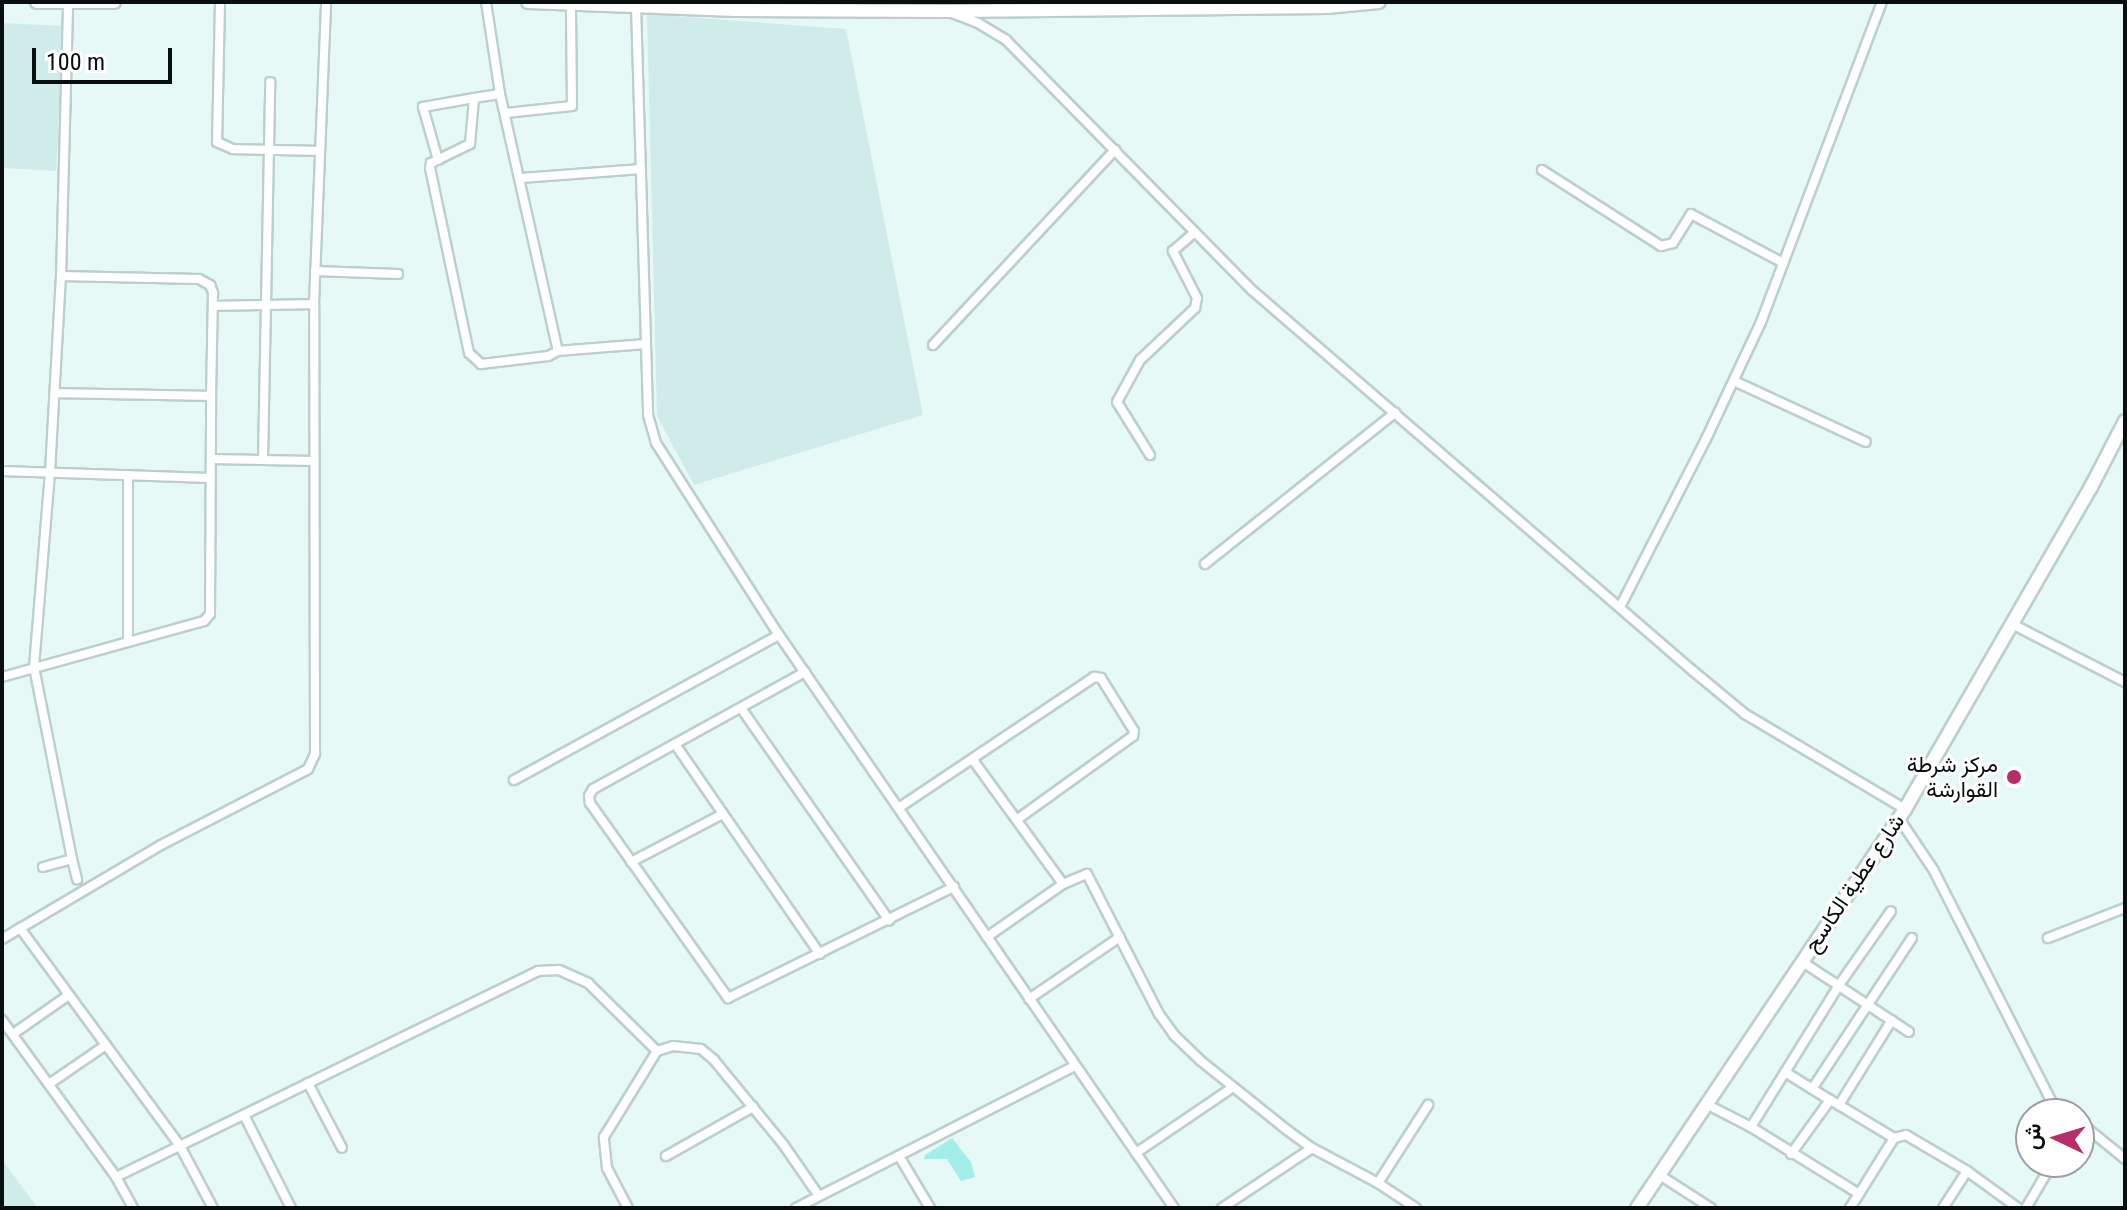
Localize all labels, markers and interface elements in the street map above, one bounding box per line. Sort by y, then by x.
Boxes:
scale bar [36,32,176,82]
text: 100 m [46,48,105,76]
place label: مركز شرطة القوارشة [1907,751,1998,802]
marker: مركز شرطة القوارشة [2005,768,2023,786]
street label: شارع عطية الكاسح [1798,809,1910,957]
north arrow [2015,1098,2095,1178]
text: ش [2019,1122,2046,1150]

